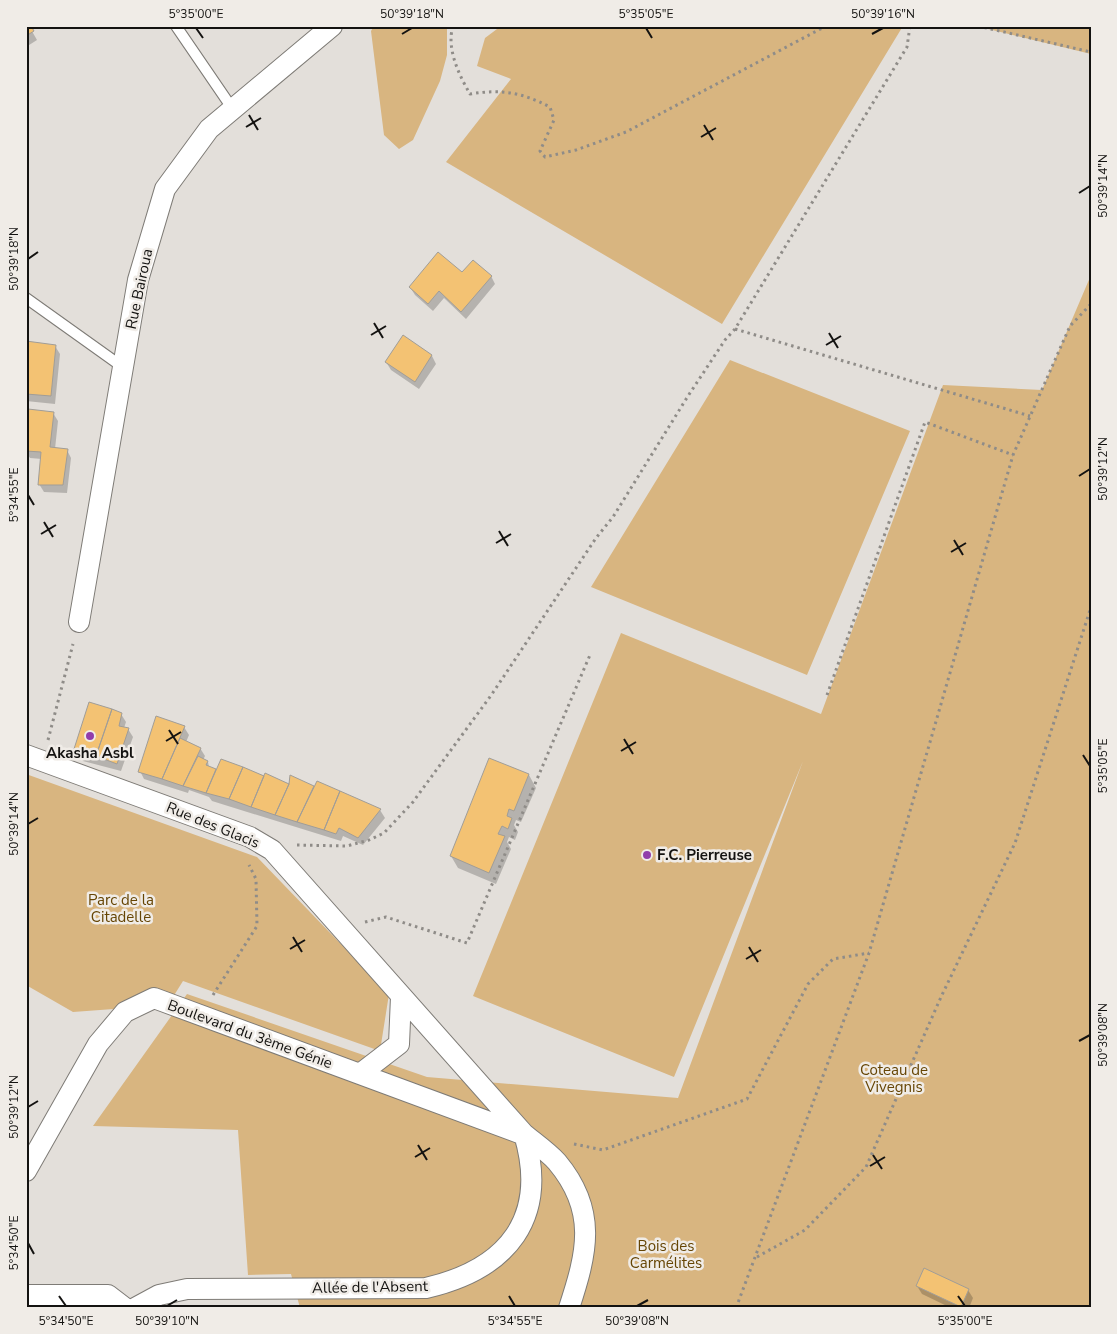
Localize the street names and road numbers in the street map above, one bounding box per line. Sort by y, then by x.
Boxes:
street label: Rue Bairoua [121,247,157,331]
street label: Rue des Glacis [163,797,263,853]
street label: Boulevard du 3ème Génie [165,995,335,1073]
street label: Allée de l'Absent [312,1276,429,1298]

